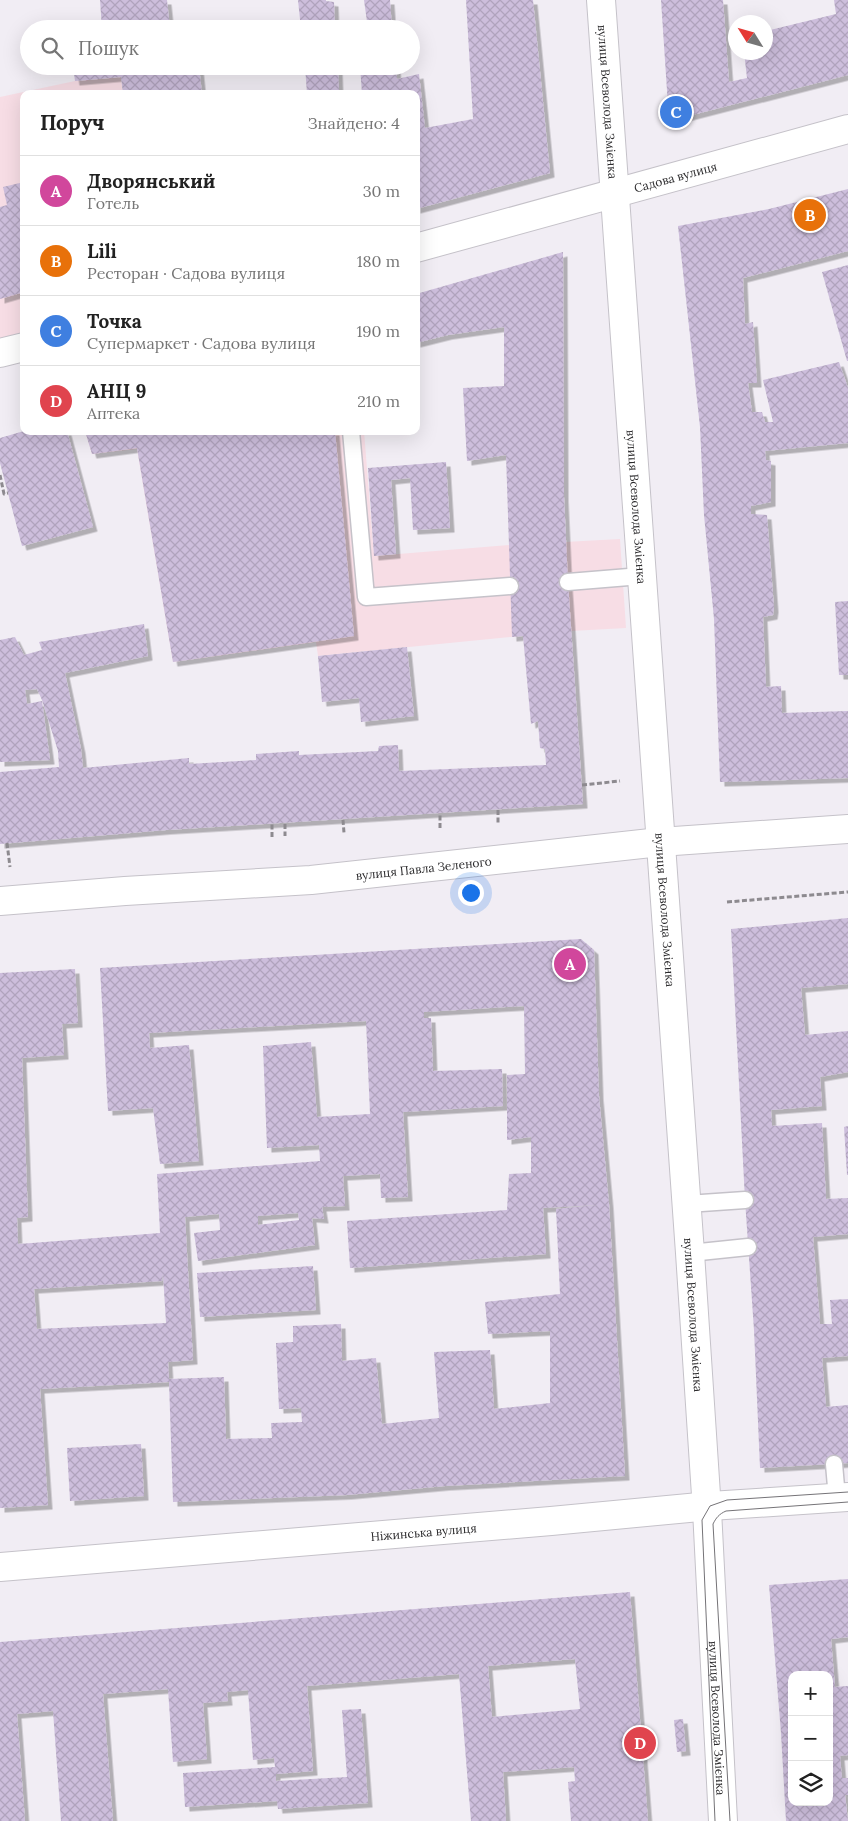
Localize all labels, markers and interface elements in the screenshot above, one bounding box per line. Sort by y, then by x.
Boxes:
north arrow [728,15,773,60]
search box [20,20,420,75]
street label: вулиця Всеволода Змієнка [595,24,621,179]
icon: search [38,34,66,62]
text: Пошук [78,36,139,60]
pin: C [660,93,692,131]
text: Поруч [40,109,105,136]
text: Знайдено: 4 [308,113,400,133]
street label: Садова вулиця [632,158,719,195]
text: Дворянський [87,169,215,193]
text: A [51,181,61,201]
text: 30 m [363,181,400,201]
text: Готель [87,193,139,213]
pin: B [794,196,826,234]
text: Lili [87,239,117,263]
text: B [51,251,61,271]
text: 180 m [357,251,400,271]
text: Ресторан · Садова вулиця [87,263,285,283]
text: Точка [87,309,142,333]
text: C [50,321,62,341]
text: 190 m [356,321,400,341]
text: Супермаркет · Садова вулиця [87,333,316,353]
text: АНЦ 9 [87,379,146,403]
text: D [50,391,62,411]
text: 210 m [357,391,400,411]
text: Аптека [87,403,140,423]
street label: вулиця Всеволода Змієнка [624,429,650,584]
street label: вулиця Всеволода Змієнка [653,832,679,987]
street label: вулиця Павла Зеленого [355,853,492,883]
your location [458,880,484,906]
pin: A [554,945,586,983]
street label: вулиця Всеволода Змієнка [681,1237,707,1392]
street label: Ніжинська вулиця [370,1520,477,1544]
street label: вулиця Всеволода Змієнка [706,1640,729,1796]
map controls [788,1671,833,1806]
button: + [788,1671,833,1716]
button: − [788,1716,833,1761]
pin: D [624,1724,656,1762]
button: layers [788,1761,833,1806]

